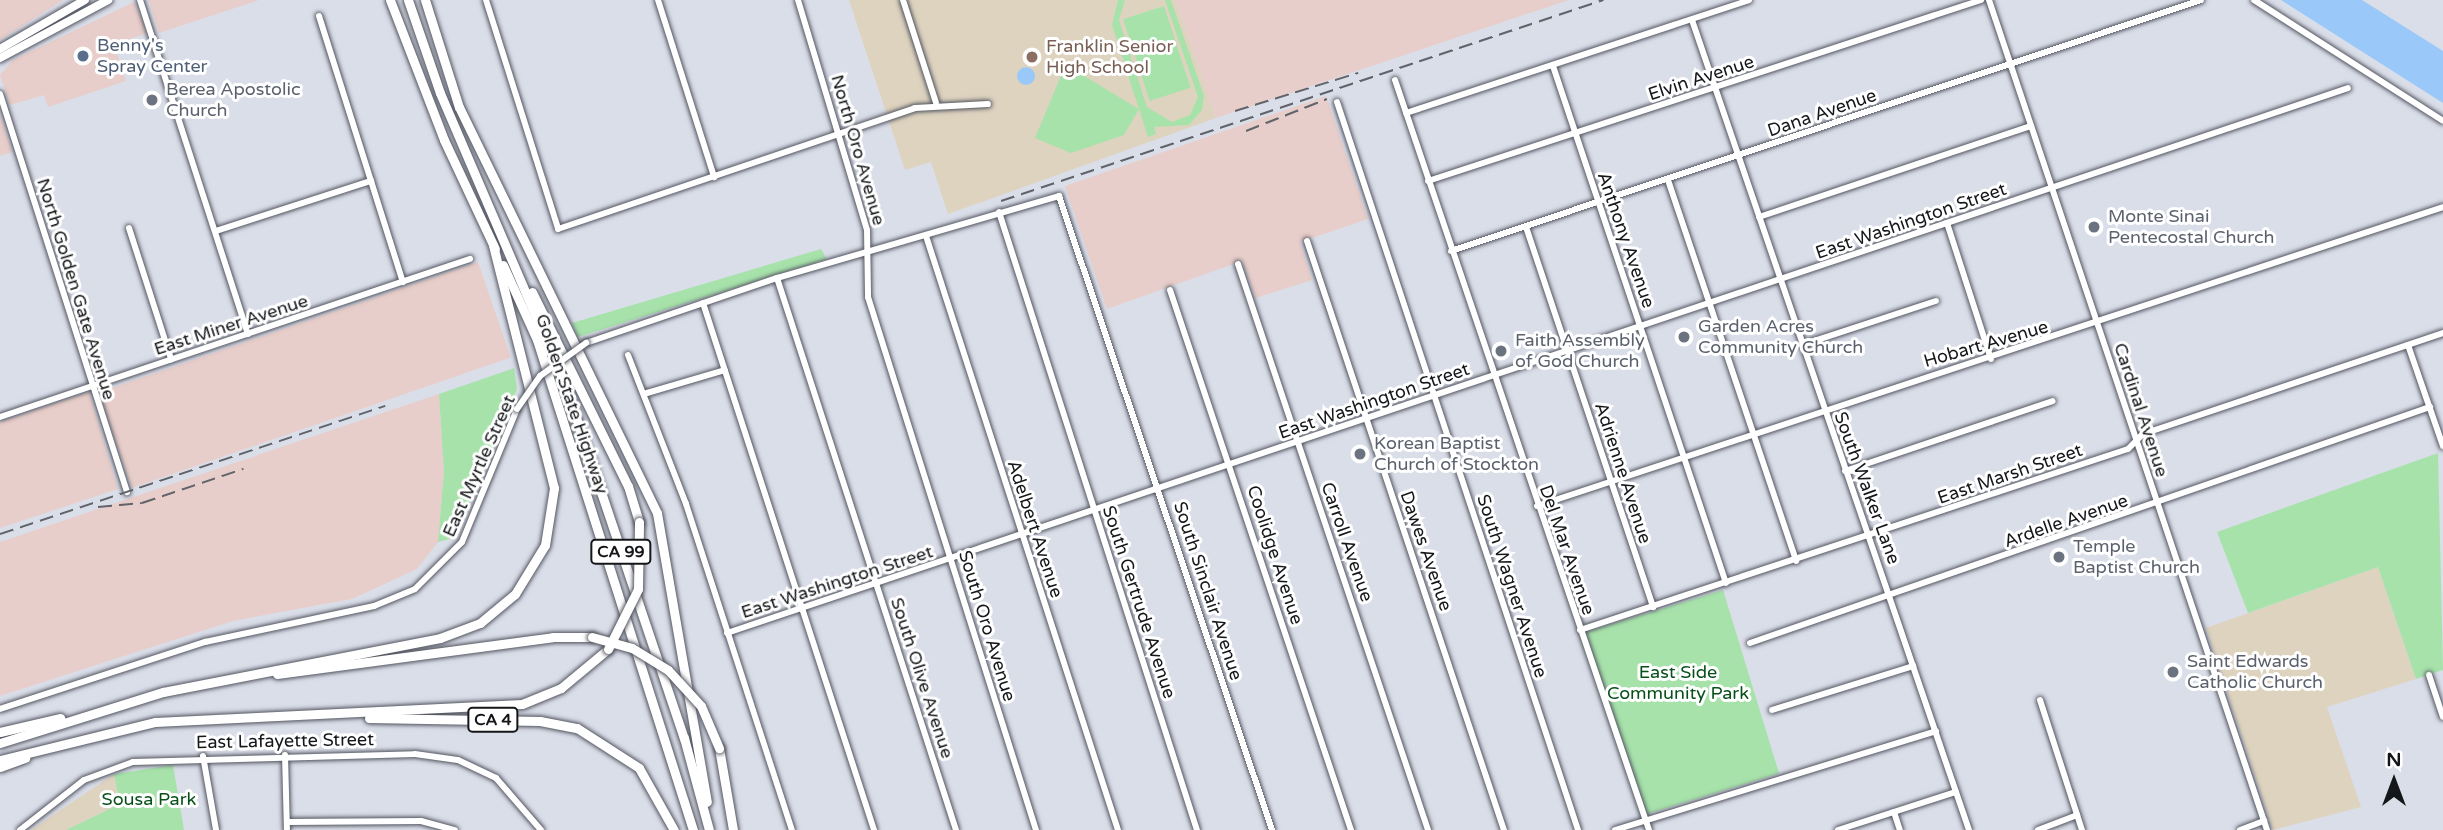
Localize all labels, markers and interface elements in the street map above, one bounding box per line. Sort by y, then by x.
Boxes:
place label: Benny's Spray Center [97,35,207,78]
place label: Franklin Senior High School [1046,36,1173,78]
marker: Benny's Spray Center [75,48,91,64]
marker: Franklin Senior High School [1024,49,1040,65]
street label: Elvin Avenue [1645,51,1757,105]
street label: North Oro Avenue [826,72,890,228]
place label: Berea Apostolic Church [166,79,301,122]
street label: Dana Avenue [1765,84,1879,142]
marker: Berea Apostolic Church [144,92,160,108]
street label: Anthony Avenue [1593,169,1659,311]
street label: North Golden Gate Avenue [32,176,120,402]
street label: East Washington Street [1813,178,2009,264]
place label: Monte Sinai Pentecostal Church [2108,206,2274,248]
marker: Monte Sinai Pentecostal Church [2086,219,2102,235]
street label: East Miner Avenue [151,290,311,360]
street label: Golden State Highway [531,311,613,497]
place label: Garden Acres Community Church [1698,316,1863,358]
street label: Hobart Avenue [1921,316,2051,372]
marker: Garden Acres Community Church [1676,329,1692,345]
place label: Faith Assembly of God Church [1515,330,1645,372]
street label: Cardinal Avenue [2109,340,2173,480]
marker: Faith Assembly of God Church [1493,343,1509,359]
street label: East Washington Street [1276,358,1472,444]
street label: East Myrtle Street [438,392,520,540]
street label: Adrienne Avenue [1590,400,1656,546]
street label: South Walker Lane [1829,409,1905,567]
place label: Korean Baptist Church of Stockton [1374,433,1539,476]
street label: East Marsh Street [1935,439,2085,509]
marker: Korean Baptist Church of Stockton [1352,446,1368,462]
street label: Adelbert Avenue [1003,457,1067,601]
street label: Carroll Avenue [1316,479,1378,605]
street label: Del Mar Avenue [1535,482,1599,618]
street label: Coolidge Avenue [1242,483,1308,627]
street label: Dawes Avenue [1395,488,1457,614]
street label: Ardelle Avenue [2001,490,2131,552]
street label: South Wagner Avenue [1472,492,1552,680]
street label: South Sinclair Avenue [1169,499,1247,683]
street label: South Gertrude Avenue [1098,503,1180,701]
place label: Temple Baptist Church [2073,536,2200,578]
road number: CA 99 [590,540,652,565]
street label: East Washington Street [738,541,936,623]
street label: South Oro Avenue [954,548,1020,704]
marker: Temple Baptist Church [2051,549,2067,565]
street label: South Olive Avenue [886,595,958,761]
place label: Saint Edwards Catholic Church [2187,651,2323,694]
park label: East Side Community Park [1607,662,1749,704]
marker: Saint Edwards Catholic Church [2165,664,2181,680]
road number: CA 4 [467,708,519,733]
street label: East Lafayette Street [196,729,374,753]
north arrow [2359,746,2429,816]
text: N [2386,749,2402,771]
park label: Sousa Park [102,788,196,810]

